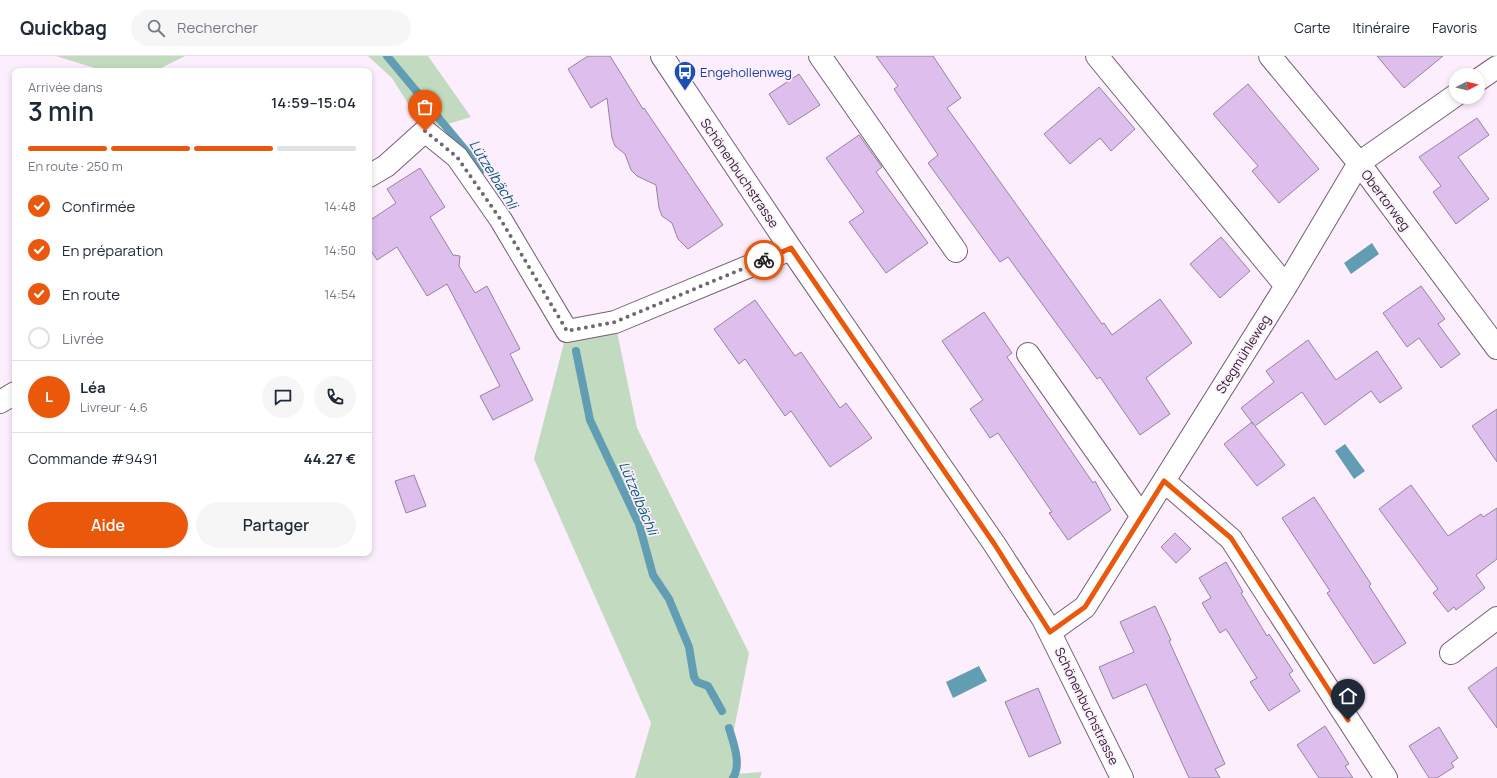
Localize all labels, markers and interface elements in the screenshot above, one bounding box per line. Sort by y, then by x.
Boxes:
search box [131,10,411,46]
text: Quickbag [20,15,107,41]
icon: search [145,17,167,39]
text: Rechercher [177,17,258,38]
text: Carte [1294,18,1330,37]
text: Itinéraire [1352,18,1410,37]
text: Favoris [1432,18,1477,37]
bus stop icon: Engehollenweg [672,59,698,92]
place label: Engehollenweg [700,63,792,81]
north arrow [1449,68,1485,104]
map controls [1449,68,1485,104]
text: Arrivée dans [28,78,103,96]
pin [408,90,442,131]
text: 14:59–15:04 [271,92,356,113]
text: 3 min [28,93,94,129]
icon: bag [414,96,436,118]
street label: Schönenbuchstrasse [697,115,784,232]
water label: Lützelbächli [465,136,524,214]
text: En route · 250 m [28,157,123,175]
street label: Obertorweg [1357,166,1415,234]
icon: check [28,195,50,217]
text: Confirmée [62,196,135,217]
text: 14:48 [324,197,356,215]
icon: check [28,239,50,261]
text: En préparation [62,240,163,261]
courier [744,240,784,280]
text: 14:50 [324,241,356,259]
icon: bike [753,249,775,271]
icon: check [28,283,50,305]
text: En route [62,284,120,305]
text: 14:54 [324,285,356,303]
street label: Stegmühleweg [1211,311,1275,397]
text: Livrée [62,328,104,349]
button: chat [262,376,304,418]
button: phone [314,376,356,418]
text: Léa [80,377,106,398]
text: L [45,386,53,407]
text: Livreur · 4.6 [80,398,148,416]
text: Commande #9491 [28,448,158,469]
text: 44.27 € [304,448,356,469]
water label: Lützelbächli [615,458,664,539]
button: Aide [28,502,188,548]
button: Partager [196,502,356,548]
street label: Schönenbuchstrasse [1051,644,1123,768]
pin [1331,679,1365,720]
icon: home [1337,685,1359,707]

